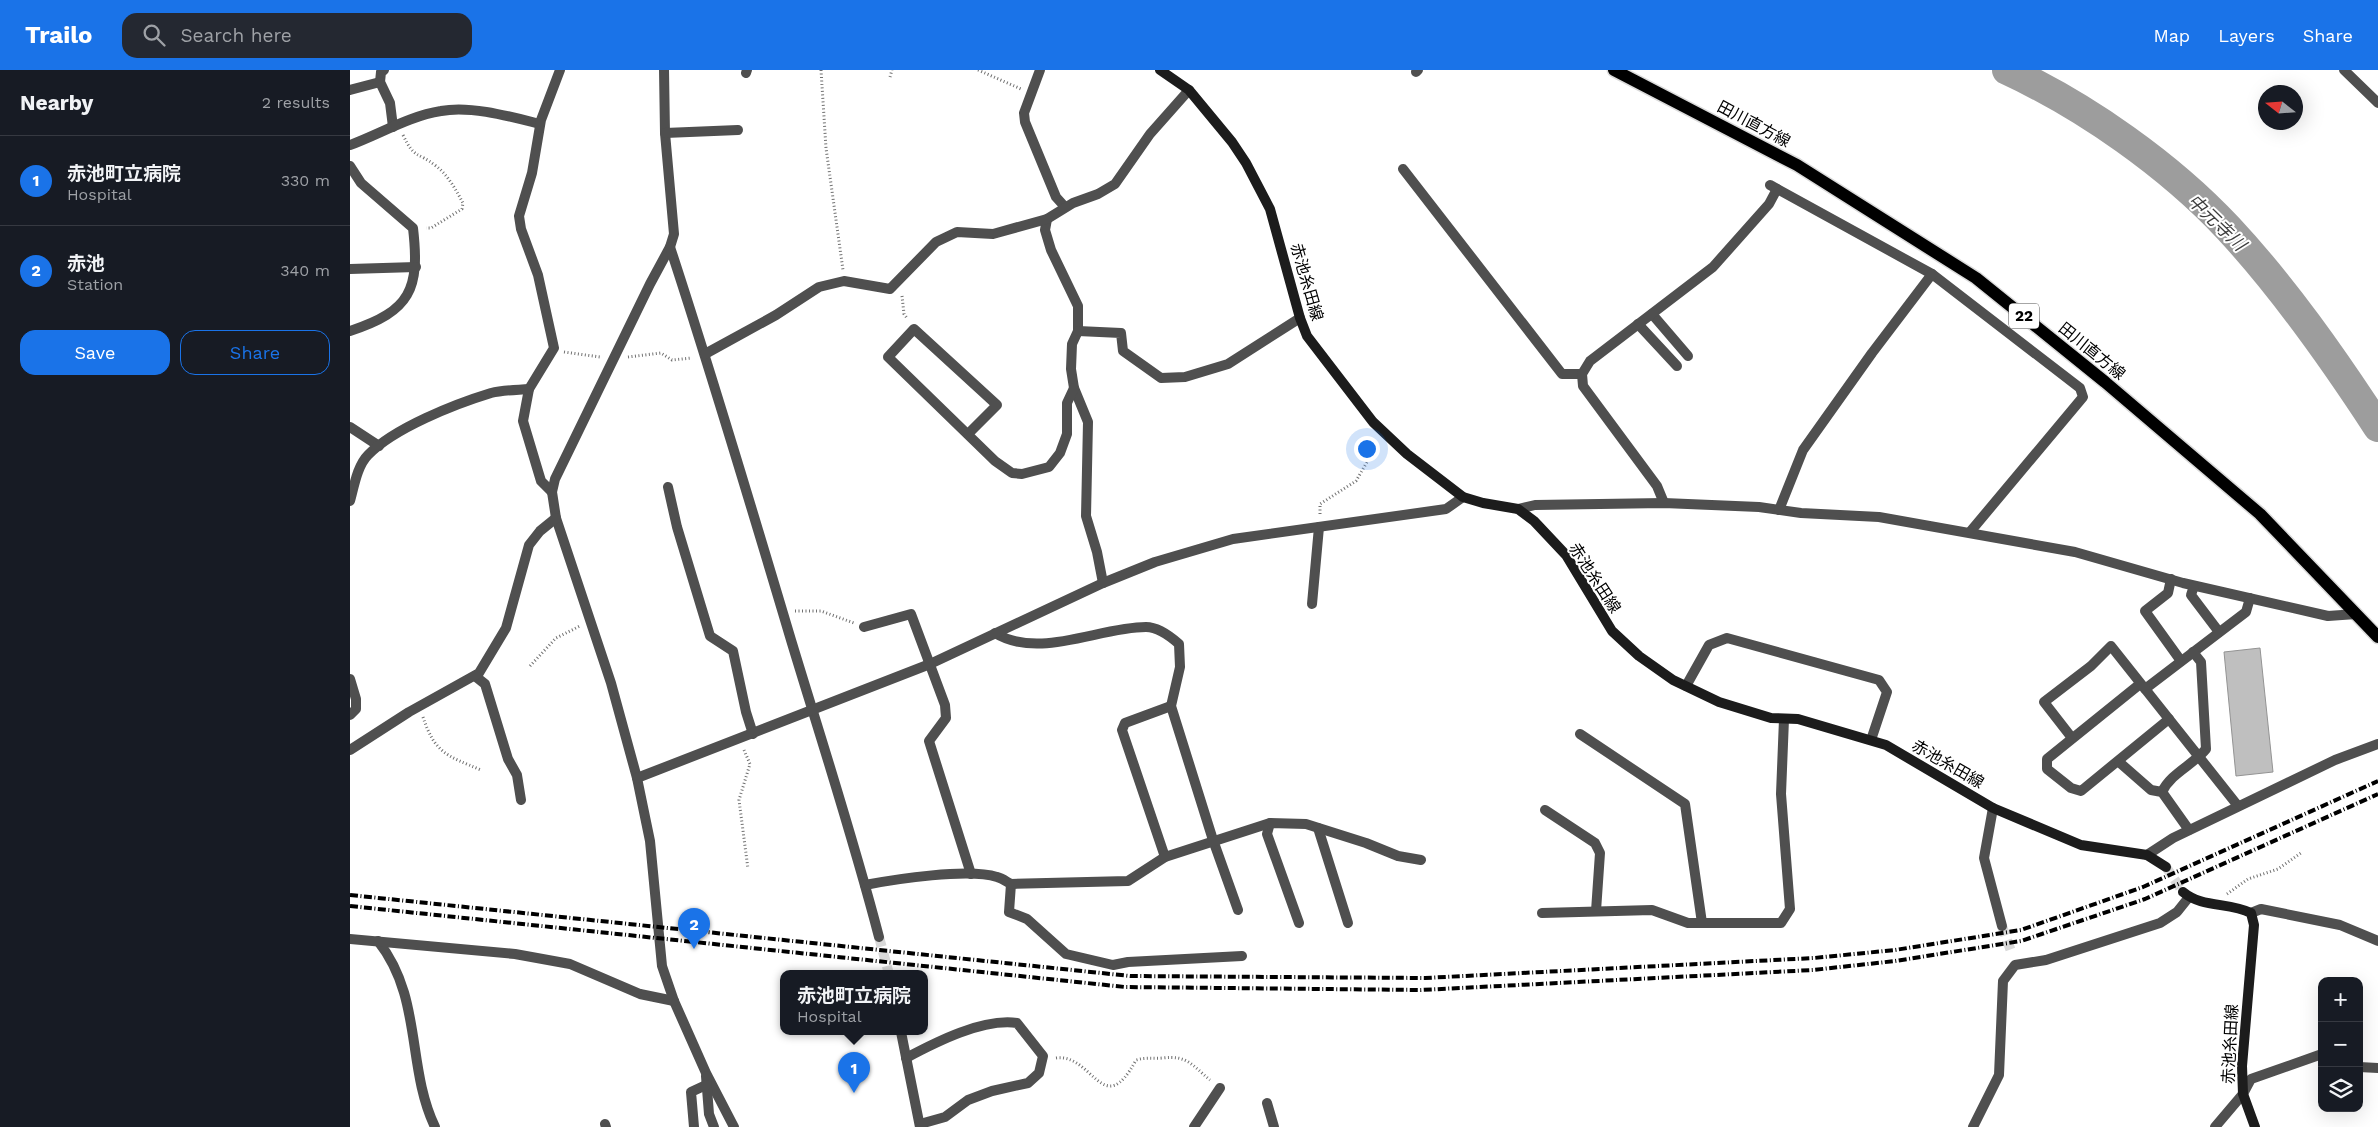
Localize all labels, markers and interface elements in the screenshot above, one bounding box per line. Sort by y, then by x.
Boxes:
search box [122,13,472,58]
text: Trailo [25,21,92,49]
icon: search [140,21,168,49]
text: Search here [180,24,292,47]
text: Map [2153,25,2190,46]
text: Layers [2218,25,2275,46]
text: Share [2303,25,2353,46]
north arrow [2258,85,2303,130]
text: Nearby [20,90,93,115]
text: 2 results [262,93,330,112]
street label: 田川直方線 [1714,97,1794,151]
text: 赤池町立病院 [67,162,181,185]
text: 1 [33,171,39,190]
text: 330 m [281,171,330,190]
text: Hospital [67,185,132,204]
water label: 中元寺川 [2184,189,2252,256]
street label: 赤池糸田線 [1287,241,1327,323]
text: 赤池 [67,252,105,275]
text: 2 [31,261,41,280]
text: 340 m [280,261,330,280]
text: Station [67,275,123,294]
road number: 22 [2009,304,2039,328]
street label: 田川直方線 [2055,318,2129,384]
button: Save [20,330,170,375]
button: Share [180,330,330,375]
your location [1354,436,1380,462]
street label: 赤池糸田線 [1565,539,1625,617]
street label: 赤池糸田線 [1909,736,1987,792]
pin: 2 [678,908,710,949]
popup [780,970,928,1035]
map controls [2318,977,2363,1112]
button: + [2318,977,2363,1022]
text: 赤池町立病院 [797,984,911,1007]
street label: 赤池糸田線 [2218,1004,2242,1084]
text: Hospital [797,1007,862,1026]
button: − [2318,1022,2363,1067]
pin: 1 [838,1052,870,1093]
button: layers [2318,1067,2363,1112]

